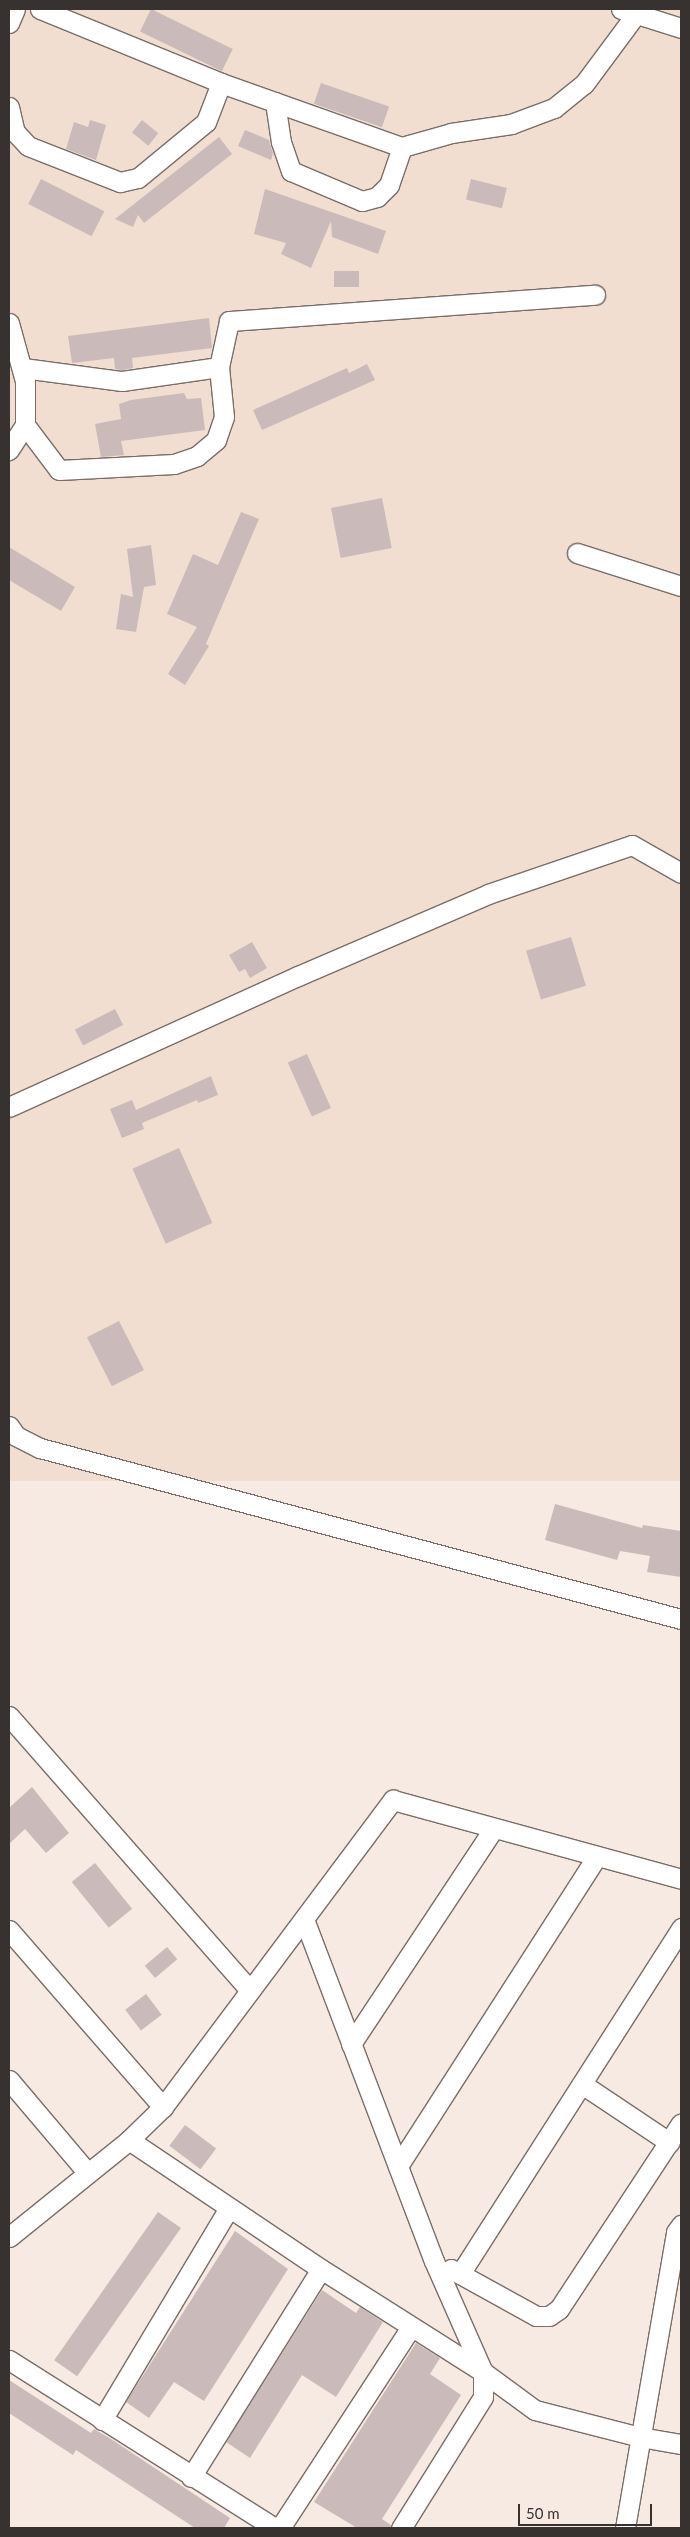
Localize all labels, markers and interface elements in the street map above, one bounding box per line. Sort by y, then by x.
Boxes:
scale bar [520,2494,654,2526]
text: 50 m [526,2504,560,2522]

